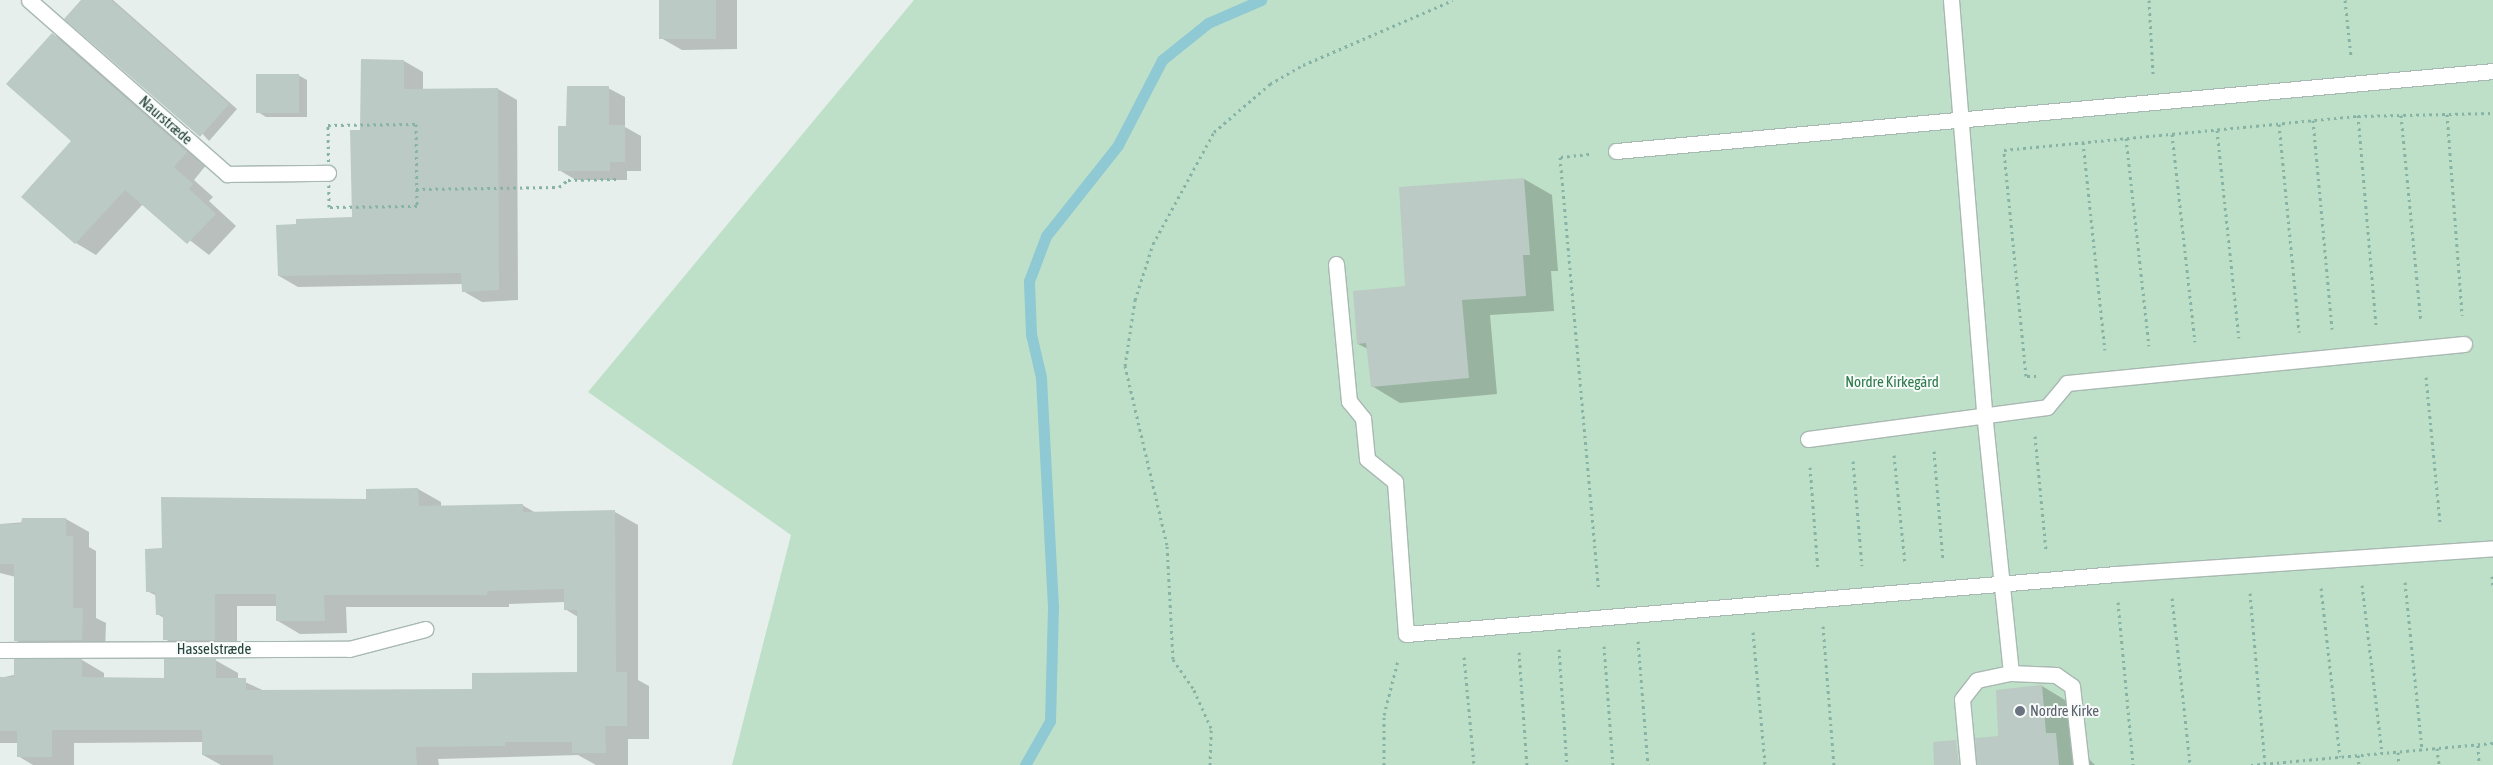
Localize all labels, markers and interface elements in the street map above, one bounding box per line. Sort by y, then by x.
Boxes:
street label: Naurstræde [136,92,196,148]
park label: Nordre Kirkegård [1845,373,1939,391]
street label: Hasselstræde [177,640,251,658]
place label: Nordre Kirke [2030,702,2099,720]
marker: Nordre Kirke [2014,705,2026,717]

